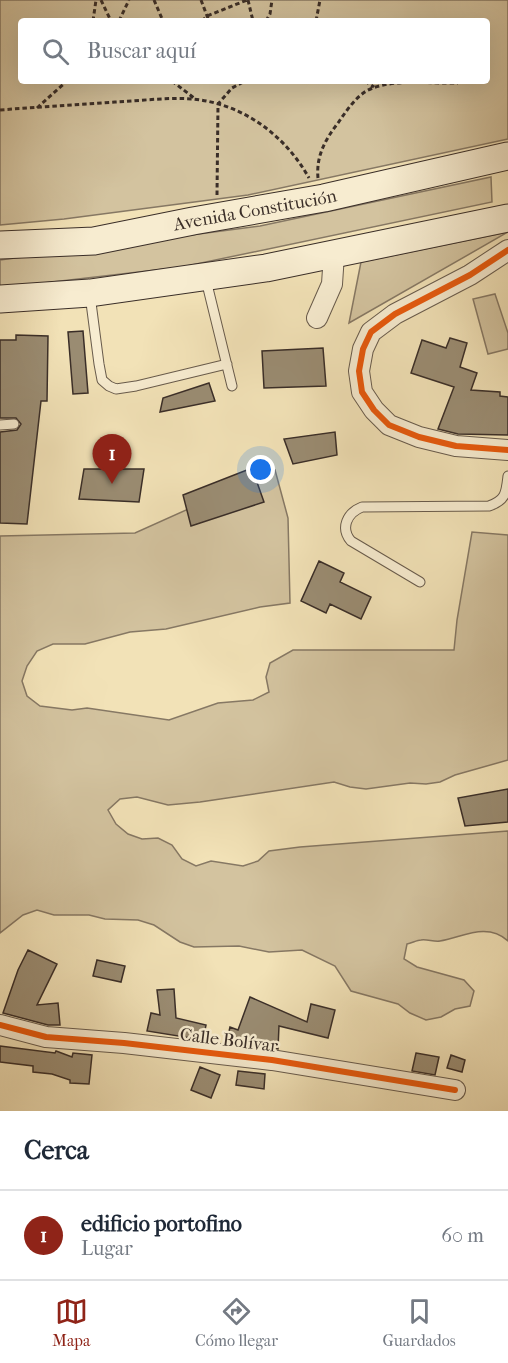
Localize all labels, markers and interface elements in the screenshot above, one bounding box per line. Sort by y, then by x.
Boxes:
search box [18,18,490,84]
icon: search [39,35,72,68]
text: Buscar aquí [87,38,196,64]
street label: Avenida Constitución [171,185,339,236]
pin: 1 [92,434,132,484]
your location [246,455,275,484]
street label: Calle Bolívar [179,1024,279,1057]
text: Cerca [24,1135,89,1166]
text: edificio portofino [81,1211,242,1237]
text: 1 [40,1224,47,1247]
text: 60 m [441,1224,484,1247]
text: Lugar [81,1237,133,1260]
tab: Mapa [52,1295,90,1350]
tab: Cómo llegar [195,1295,278,1350]
tab: Guardados [382,1295,456,1350]

